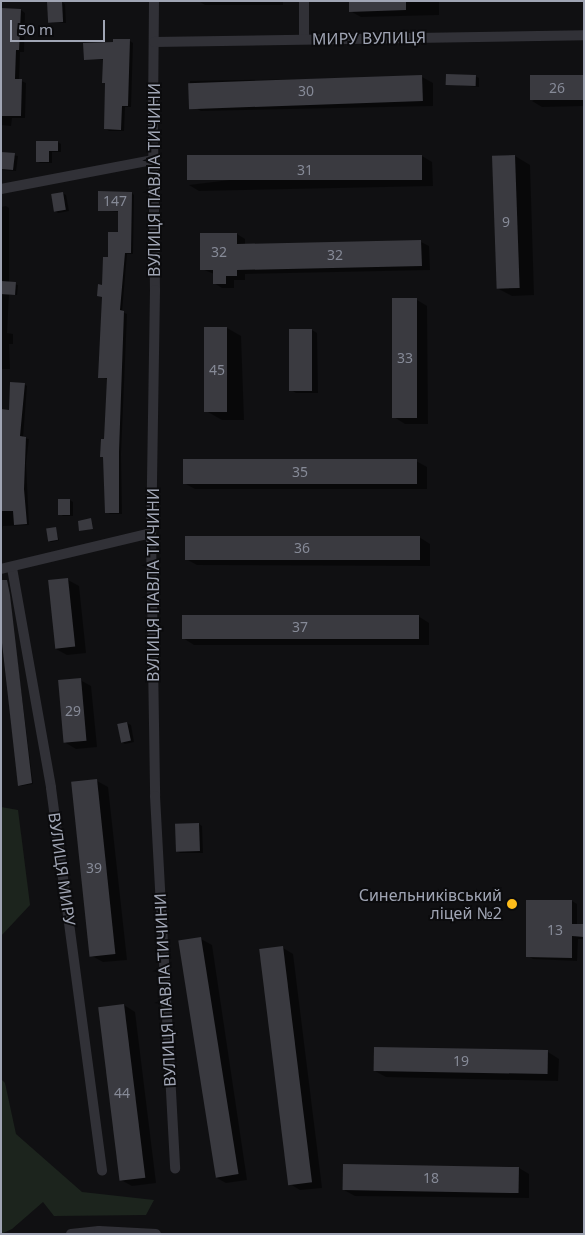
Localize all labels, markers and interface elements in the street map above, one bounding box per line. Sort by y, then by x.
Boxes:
scale bar [12,10,108,42]
text: 50 m [18,19,53,39]
street label: МИРУ ВУЛИЦЯ [312,27,426,49]
house number: 26 [549,80,565,96]
street label: ВУЛИЦЯ ПАВЛА ТИЧИНИ [144,83,164,277]
house number: 30 [298,83,314,99]
house number: 31 [297,162,313,178]
house number: 147 [103,193,127,209]
house number: 9 [502,214,510,230]
house number: 32 [211,244,227,260]
house number: 32 [327,247,343,263]
house number: 33 [397,350,413,366]
house number: 45 [209,362,225,378]
house number: 35 [292,464,308,480]
street label: ВУЛИЦЯ ПАВЛА ТИЧИНИ [143,488,163,682]
house number: 36 [294,540,310,556]
house number: 37 [292,619,308,635]
house number: 29 [65,703,81,719]
street label: ВУЛИЦЯ МИРУ [45,811,79,927]
house number: 39 [86,860,102,876]
place label: Синельниківський ліцей №2 [359,885,502,923]
street label: ВУЛИЦЯ ПАВЛА ТИЧИНИ [150,893,180,1087]
marker: Синельниківський ліцей №2 [506,898,518,910]
house number: 13 [547,922,563,938]
house number: 19 [453,1053,469,1069]
house number: 44 [114,1085,130,1101]
house number: 18 [423,1170,439,1186]

